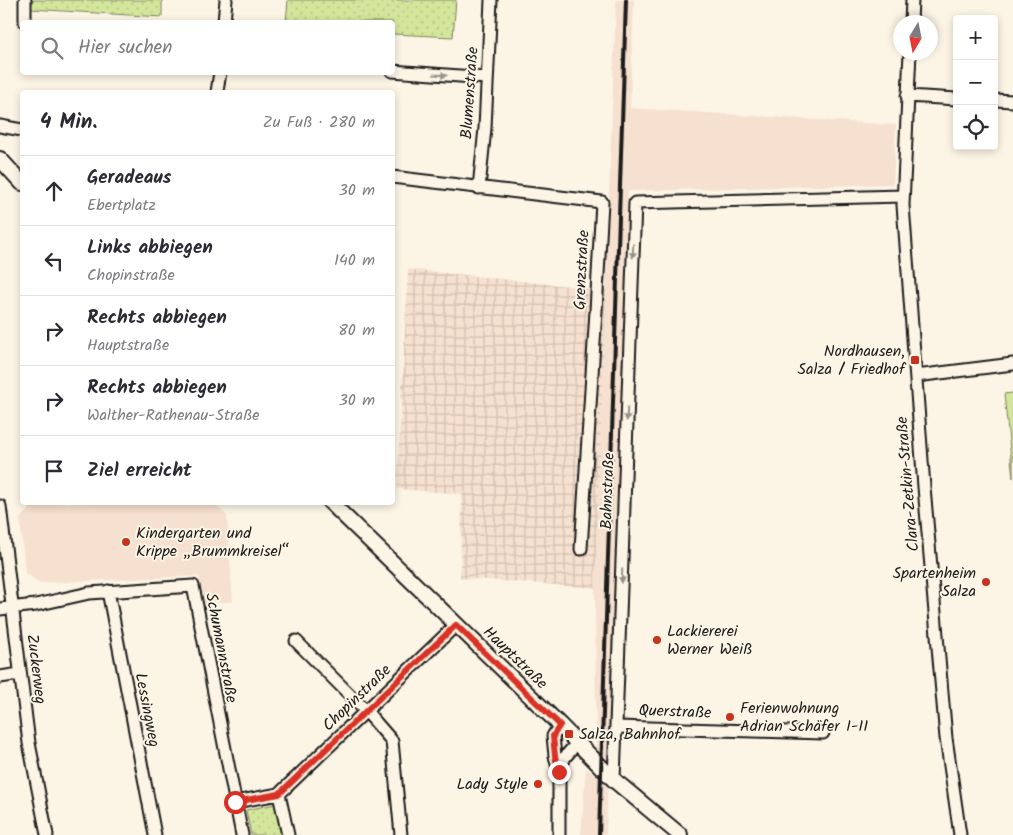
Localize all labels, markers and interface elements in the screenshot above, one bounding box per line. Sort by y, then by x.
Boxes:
north arrow [893,15,938,60]
map controls [953,15,998,150]
button: + [953,15,998,60]
search box [20,20,395,75]
text: Hier suchen [78,33,172,63]
icon: search [38,34,66,62]
street label: Blumenstraße [454,46,486,140]
button: − [953,60,998,105]
one-way arrow [432,71,448,79]
button: locate [953,105,998,150]
text: 4 Min. [40,106,97,139]
text: Zu Fuß · 280 m [263,110,375,135]
text: Geradeaus [87,163,172,193]
icon: ahead [40,177,68,205]
text: 30 m [339,178,375,203]
text: Ebertplatz [87,193,156,218]
street label: Grenzstraße [567,229,597,311]
text: Links abbiegen [87,233,213,263]
one-way arrow [629,244,637,260]
icon: left [40,247,68,275]
text: 140 m [334,248,375,273]
text: Chopinstraße [87,263,175,288]
text: Rechts abbiegen [87,303,227,333]
icon: right [40,317,68,345]
text: 80 m [338,318,375,343]
text: Hauptstraße [87,333,169,358]
place label: Nordhausen, Salza / Friedhof [798,339,907,382]
marker: Nordhausen, Salza / Friedhof [909,354,921,366]
text: Rechts abbiegen [87,373,227,403]
icon: right [40,387,68,415]
text: 30 m [339,388,375,413]
text: Walther-Rathenau-Straße [87,403,259,428]
one-way arrow [623,406,631,422]
street label: Clara-Zetkin-Straße [890,415,926,553]
street label: Bahnstraße [594,452,622,530]
text: Ziel erreicht [87,456,192,486]
icon: arrive [40,457,68,485]
place label: Kindergarten und Krippe „Brummkreisel“ [136,521,290,564]
marker: Kindergarten und Krippe „Brummkreisel“ [120,536,132,548]
place label: Spartenheim Salza [893,561,976,604]
one-way arrow [617,568,625,584]
marker: Spartenheim Salza [980,576,992,588]
street label: Schumannstraße [198,591,244,705]
place label: Lackiererei Werner Weiß [667,619,752,662]
street label: Hauptstraße [477,620,553,696]
street label: Zuckerweg [19,633,53,705]
marker: Lackiererei Werner Weiß [651,634,663,646]
street label: Chopinstraße [317,659,397,737]
street label: Lessingweg [128,671,166,749]
place label: Ferienwohnung Adrian Schäfer I-II [740,696,868,739]
street label: Querstraße [638,698,712,726]
marker: Ferienwohnung Adrian Schäfer I-II [724,711,736,723]
place label: Salza, Bahnhof [579,722,682,747]
marker: Salza, Bahnhof [563,728,575,740]
route end [548,761,571,784]
place label: Lady Style [457,772,528,797]
marker: Lady Style [532,778,544,790]
route start [224,791,247,814]

